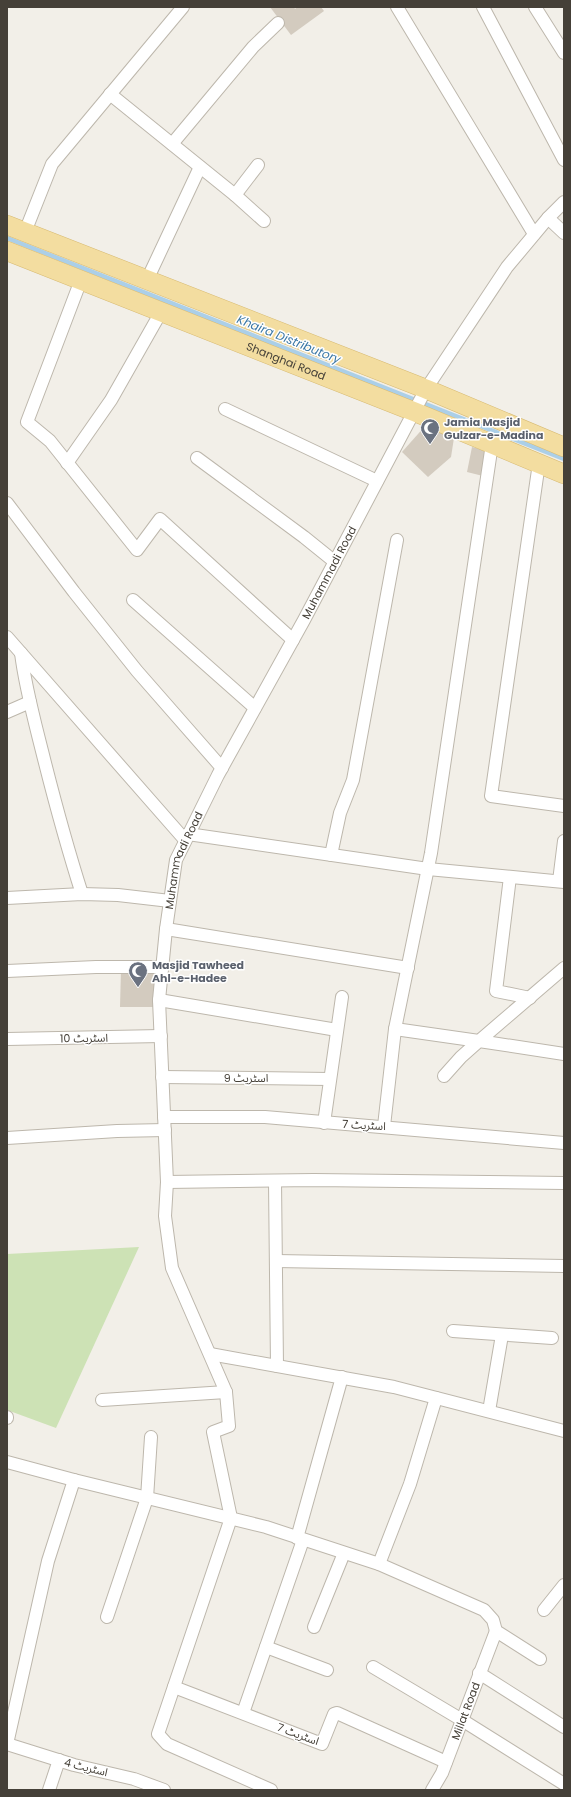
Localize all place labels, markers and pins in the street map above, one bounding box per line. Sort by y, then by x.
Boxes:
place label: Jamia Masjid Gulzar-e-Madina [444,414,543,443]
mosque icon: Jamia Masjid Gulzar-e-Madina [419,417,441,445]
place label: Masjid Tawheed Ahl-e-Hadee [152,957,244,986]
mosque icon: Masjid Tawheed Ahl-e-Hadee [127,960,149,988]

